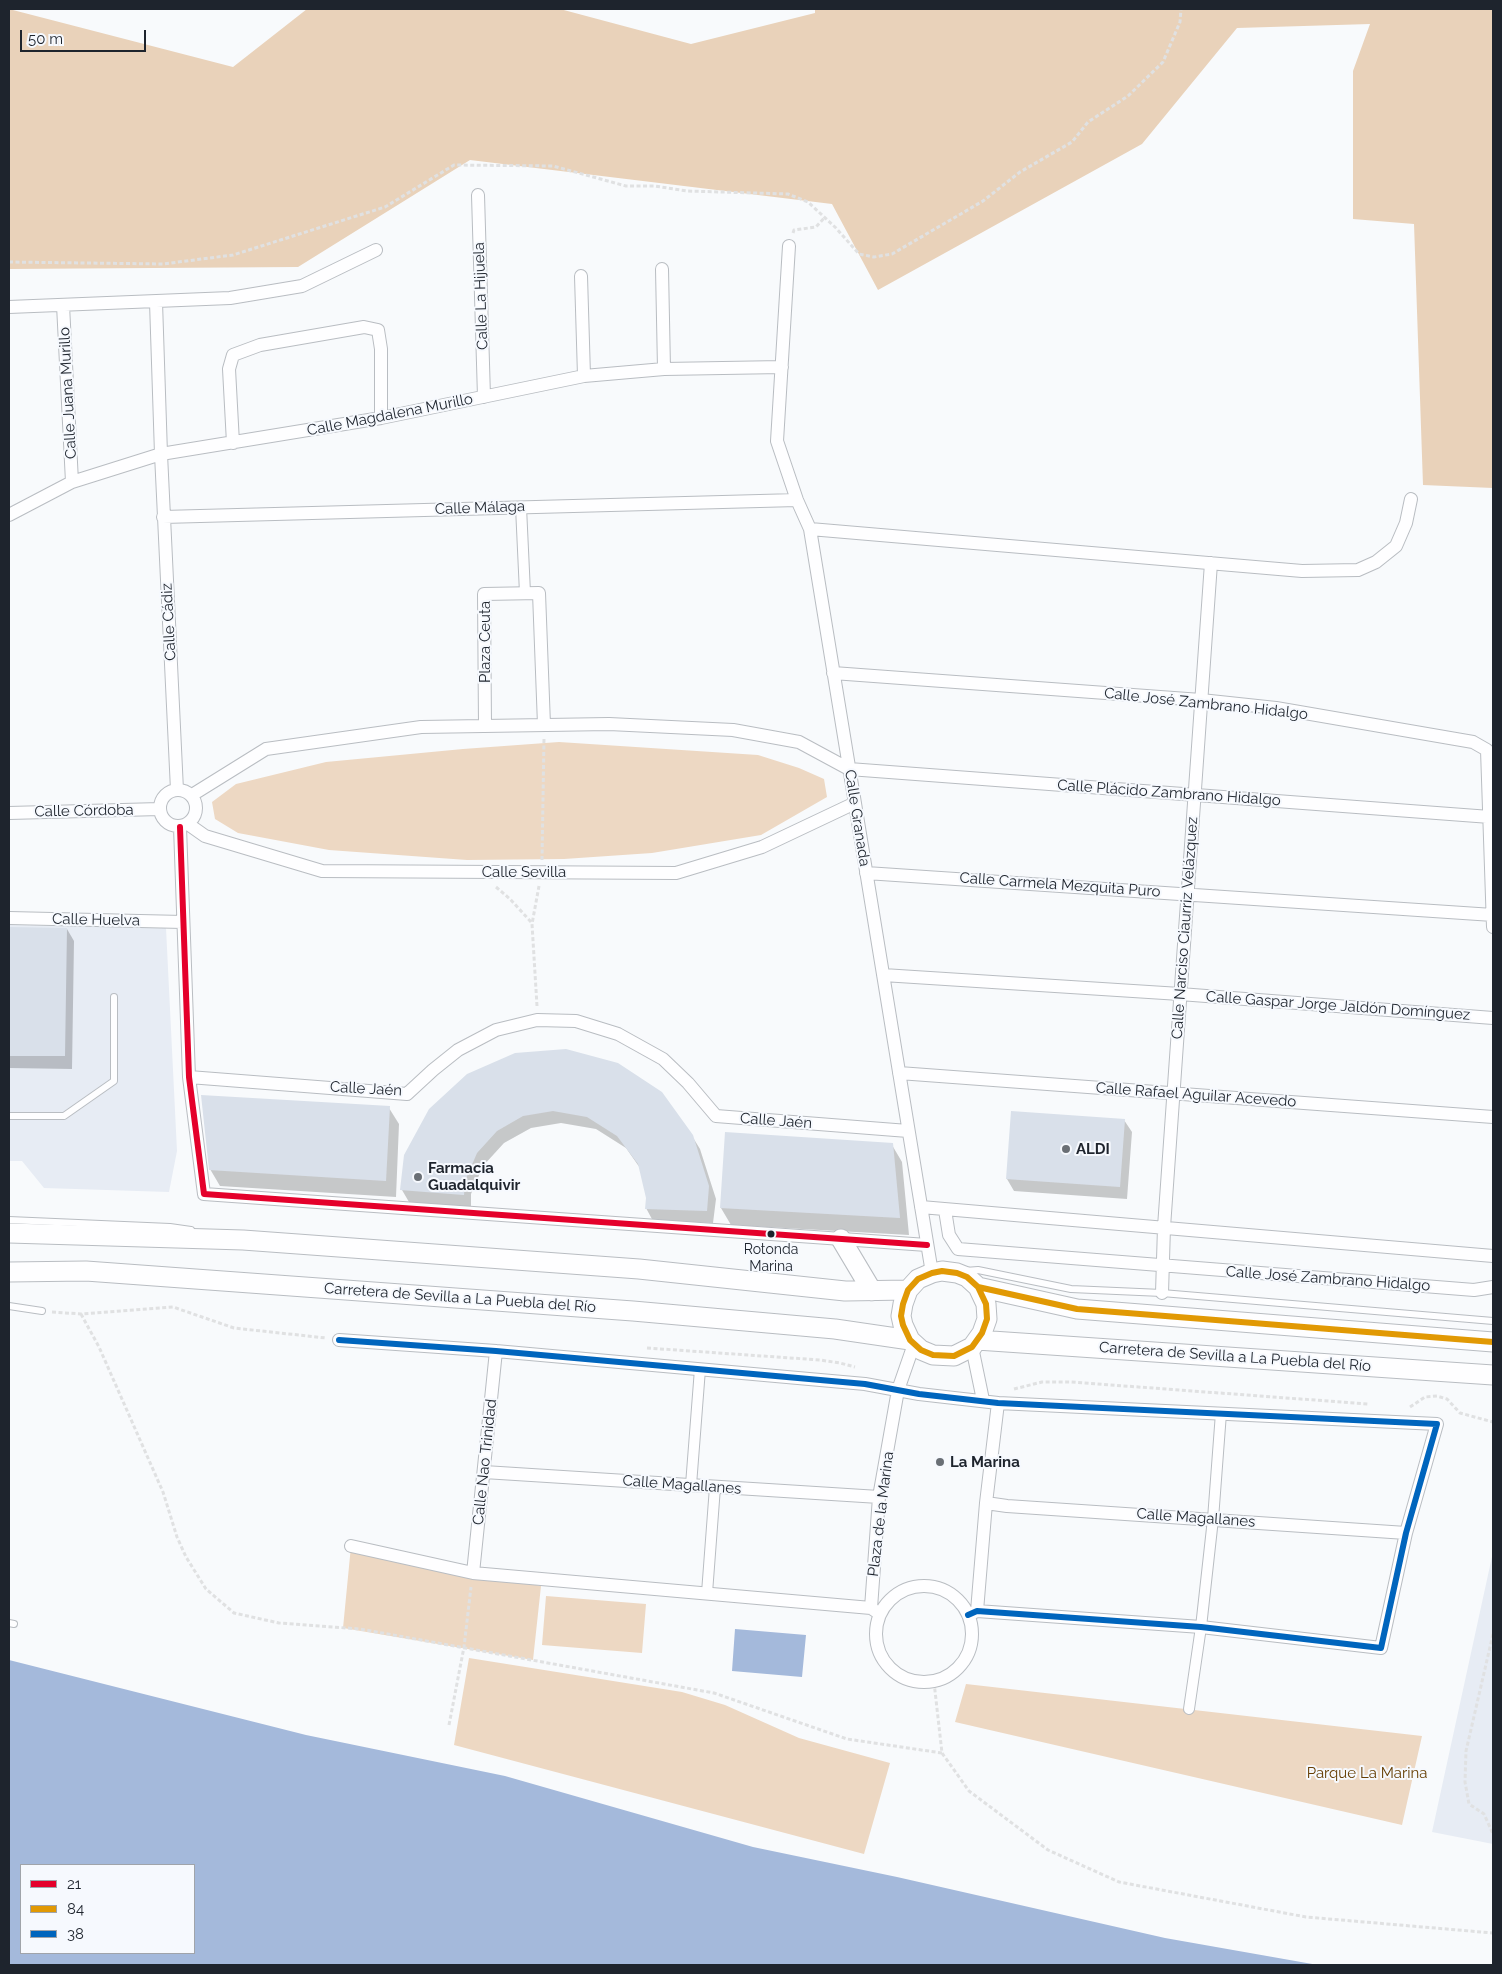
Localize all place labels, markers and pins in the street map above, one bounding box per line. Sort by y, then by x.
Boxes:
place label: ALDI [1076,1140,1110,1158]
marker: ALDI [1060,1143,1072,1155]
place label: Farmacia Guadalquivir [428,1159,520,1194]
marker: Farmacia Guadalquivir [412,1171,424,1183]
marker: Rotonda Marina [766,1229,776,1239]
place label: Rotonda Marina [744,1242,798,1274]
place label: La Marina [950,1453,1020,1471]
marker: La Marina [934,1456,946,1468]

